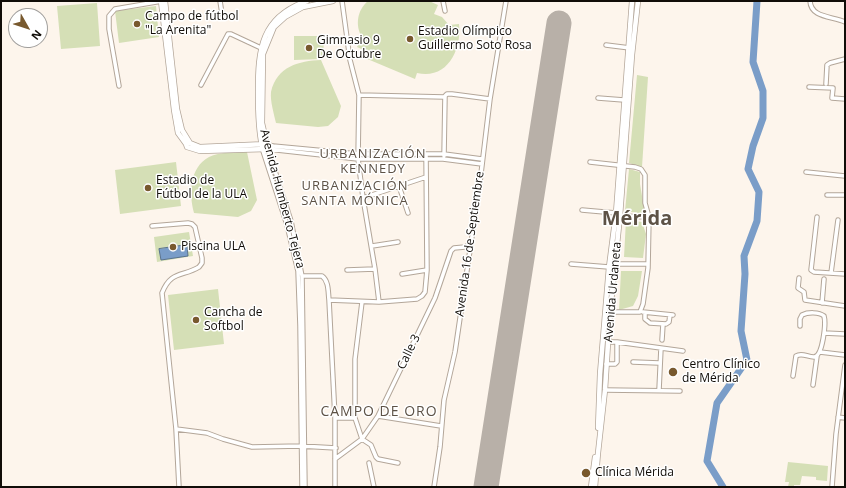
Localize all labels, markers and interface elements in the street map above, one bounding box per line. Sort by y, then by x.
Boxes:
north arrow [8,8,48,48]
place label: Campo de fútbol "La Arenita" [145,10,238,38]
marker: Campo de fútbol "La Arenita" [132,19,142,29]
place label: Estadio Olímpico Guillermo Soto Rosa [418,25,532,53]
text: N [28,27,46,43]
place label: Gimnasio 9 De Octubre [317,34,381,62]
marker: Estadio Olímpico Guillermo Soto Rosa [405,34,415,44]
marker: Gimnasio 9 De Octubre [304,43,314,53]
street label: Avenida Humberto Tejera [256,128,308,270]
district label: URBANIZACIÓN KENNEDY [320,146,426,177]
street label: Avenida 16 de Septiembre [453,170,487,318]
place label: Estadio de Fútbol de la ULA [156,174,247,202]
district label: URBANIZACIÓN SANTA MÓNICA [301,178,409,209]
marker: Estadio de Fútbol de la ULA [143,183,153,193]
district label: Mérida [602,207,672,231]
place label: Piscina ULA [181,240,245,254]
street label: Avenida Urdaneta [601,241,625,343]
marker: Piscina ULA [168,242,178,252]
place label: Cancha de Softbol [204,306,263,334]
marker: Cancha de Softbol [191,315,201,325]
street label: Calle 3 [394,332,424,372]
place label: Centro Clínico de Mérida [682,358,760,386]
marker: Centro Clínico de Mérida [667,366,679,378]
district label: CAMPO DE ORO [320,404,438,420]
place label: Clínica Mérida [595,466,674,480]
marker: Clínica Mérida [580,467,592,479]

